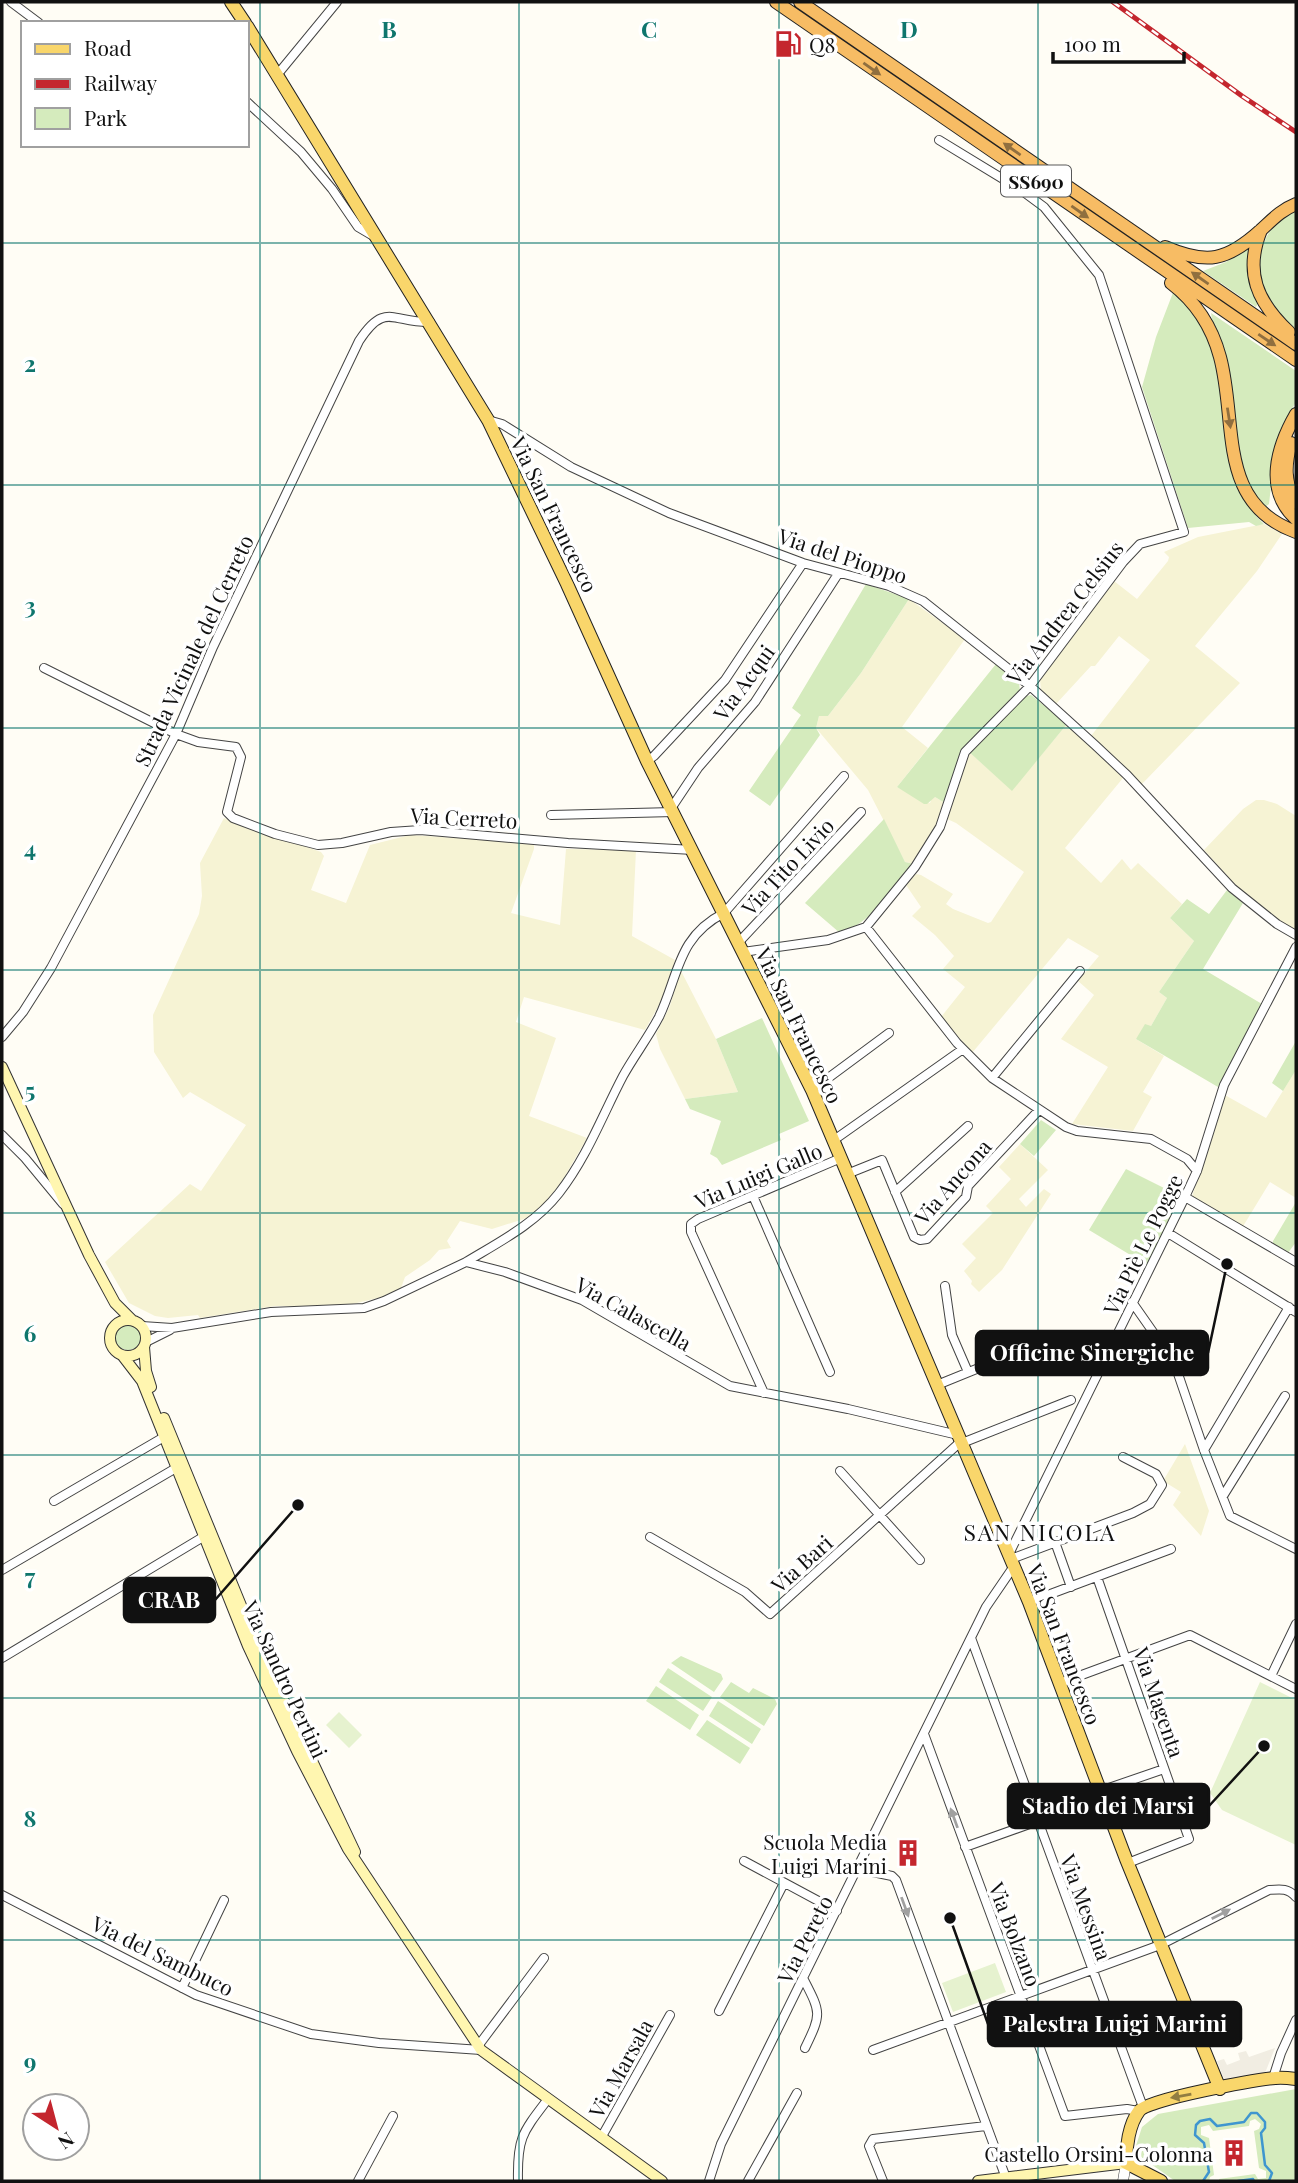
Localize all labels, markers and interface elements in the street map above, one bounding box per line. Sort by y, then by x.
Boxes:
text: B [381,13,397,44]
text: C [641,13,657,44]
text: D [900,13,918,44]
legend [21,21,248,147]
scale bar [1053,21,1184,65]
fuel station icon: Q8 [773,29,803,59]
text: 100 m [1064,29,1121,57]
place label: Q8 [809,30,835,58]
text: Road [84,33,132,61]
one-way arrow [862,62,882,75]
text: Railway [84,68,158,96]
text: Park [84,103,128,131]
one-way arrow [1003,143,1022,156]
road number: SS690 [1001,166,1071,196]
one-way arrow [1070,205,1090,218]
one-way arrow [1191,271,1209,285]
one-way arrow [1257,334,1277,347]
text: 2 [24,347,36,378]
one-way arrow [1224,407,1235,429]
street label: Via San Francesco [505,431,605,597]
street label: Via del Pioppo [774,521,911,589]
street label: Strada Vicinale del Cerreto [127,530,259,770]
street label: Via Andrea Celsius [999,535,1129,690]
text: 3 [24,589,36,620]
street label: Via Acqui [705,639,780,726]
street label: Via Cerreto [409,800,518,834]
street label: Via Tito Livio [734,811,839,921]
text: 4 [24,832,36,863]
street label: Via San Francesco [750,942,850,1108]
text: 5 [25,1074,35,1105]
street label: Via Ancona [907,1132,997,1230]
street label: Via Luigi Gallo [689,1136,826,1215]
street label: Via Piè Le Pogge [1095,1169,1188,1320]
street label: Via Calascella [570,1269,697,1357]
text: 6 [24,1317,37,1348]
callout: Officine Sinergiche [976,1331,1208,1375]
text: Officine Sinergiche [990,1336,1194,1367]
district label: SAN NICOLA [964,1516,1116,1547]
street label: Via Bari [764,1528,838,1599]
street label: Via San Francesco [1021,1559,1109,1728]
text: 7 [25,1560,36,1591]
callout: CRAB [124,1578,215,1622]
text: CRAB [138,1583,200,1614]
street label: Via Sandro Pertini [237,1595,335,1762]
street label: Via Magenta [1128,1642,1192,1761]
callout: Stadio dei Marsi [1008,1784,1209,1828]
text: Stadio dei Marsi [1022,1789,1194,1820]
text: 8 [24,1802,36,1833]
one-way arrow [948,1807,959,1828]
place label: Scuola Media Luigi Marini [763,1827,888,1879]
building icon: Scuola Media Luigi Marini [893,1838,923,1868]
street label: Via Messina [1055,1849,1119,1964]
street label: Via Bolzano [983,1877,1049,1990]
street label: Via Pereto [769,1890,838,1989]
one-way arrow [900,1896,911,1917]
street label: Via del Sambuco [87,1908,239,2001]
one-way arrow [1211,1909,1231,1920]
callout: Palestra Luigi Marini [988,2002,1241,2046]
text: Palestra Luigi Marini [1003,2007,1227,2038]
street label: Via Marsala [581,2013,659,2123]
text: 9 [24,2045,36,2076]
one-way arrow [1170,2091,1192,2102]
north arrow [21,2092,91,2162]
text: N [53,2127,80,2156]
building icon: Castello Orsini-Colonna [1219,2138,1249,2168]
place label: Castello Orsini-Colonna [984,2139,1214,2167]

